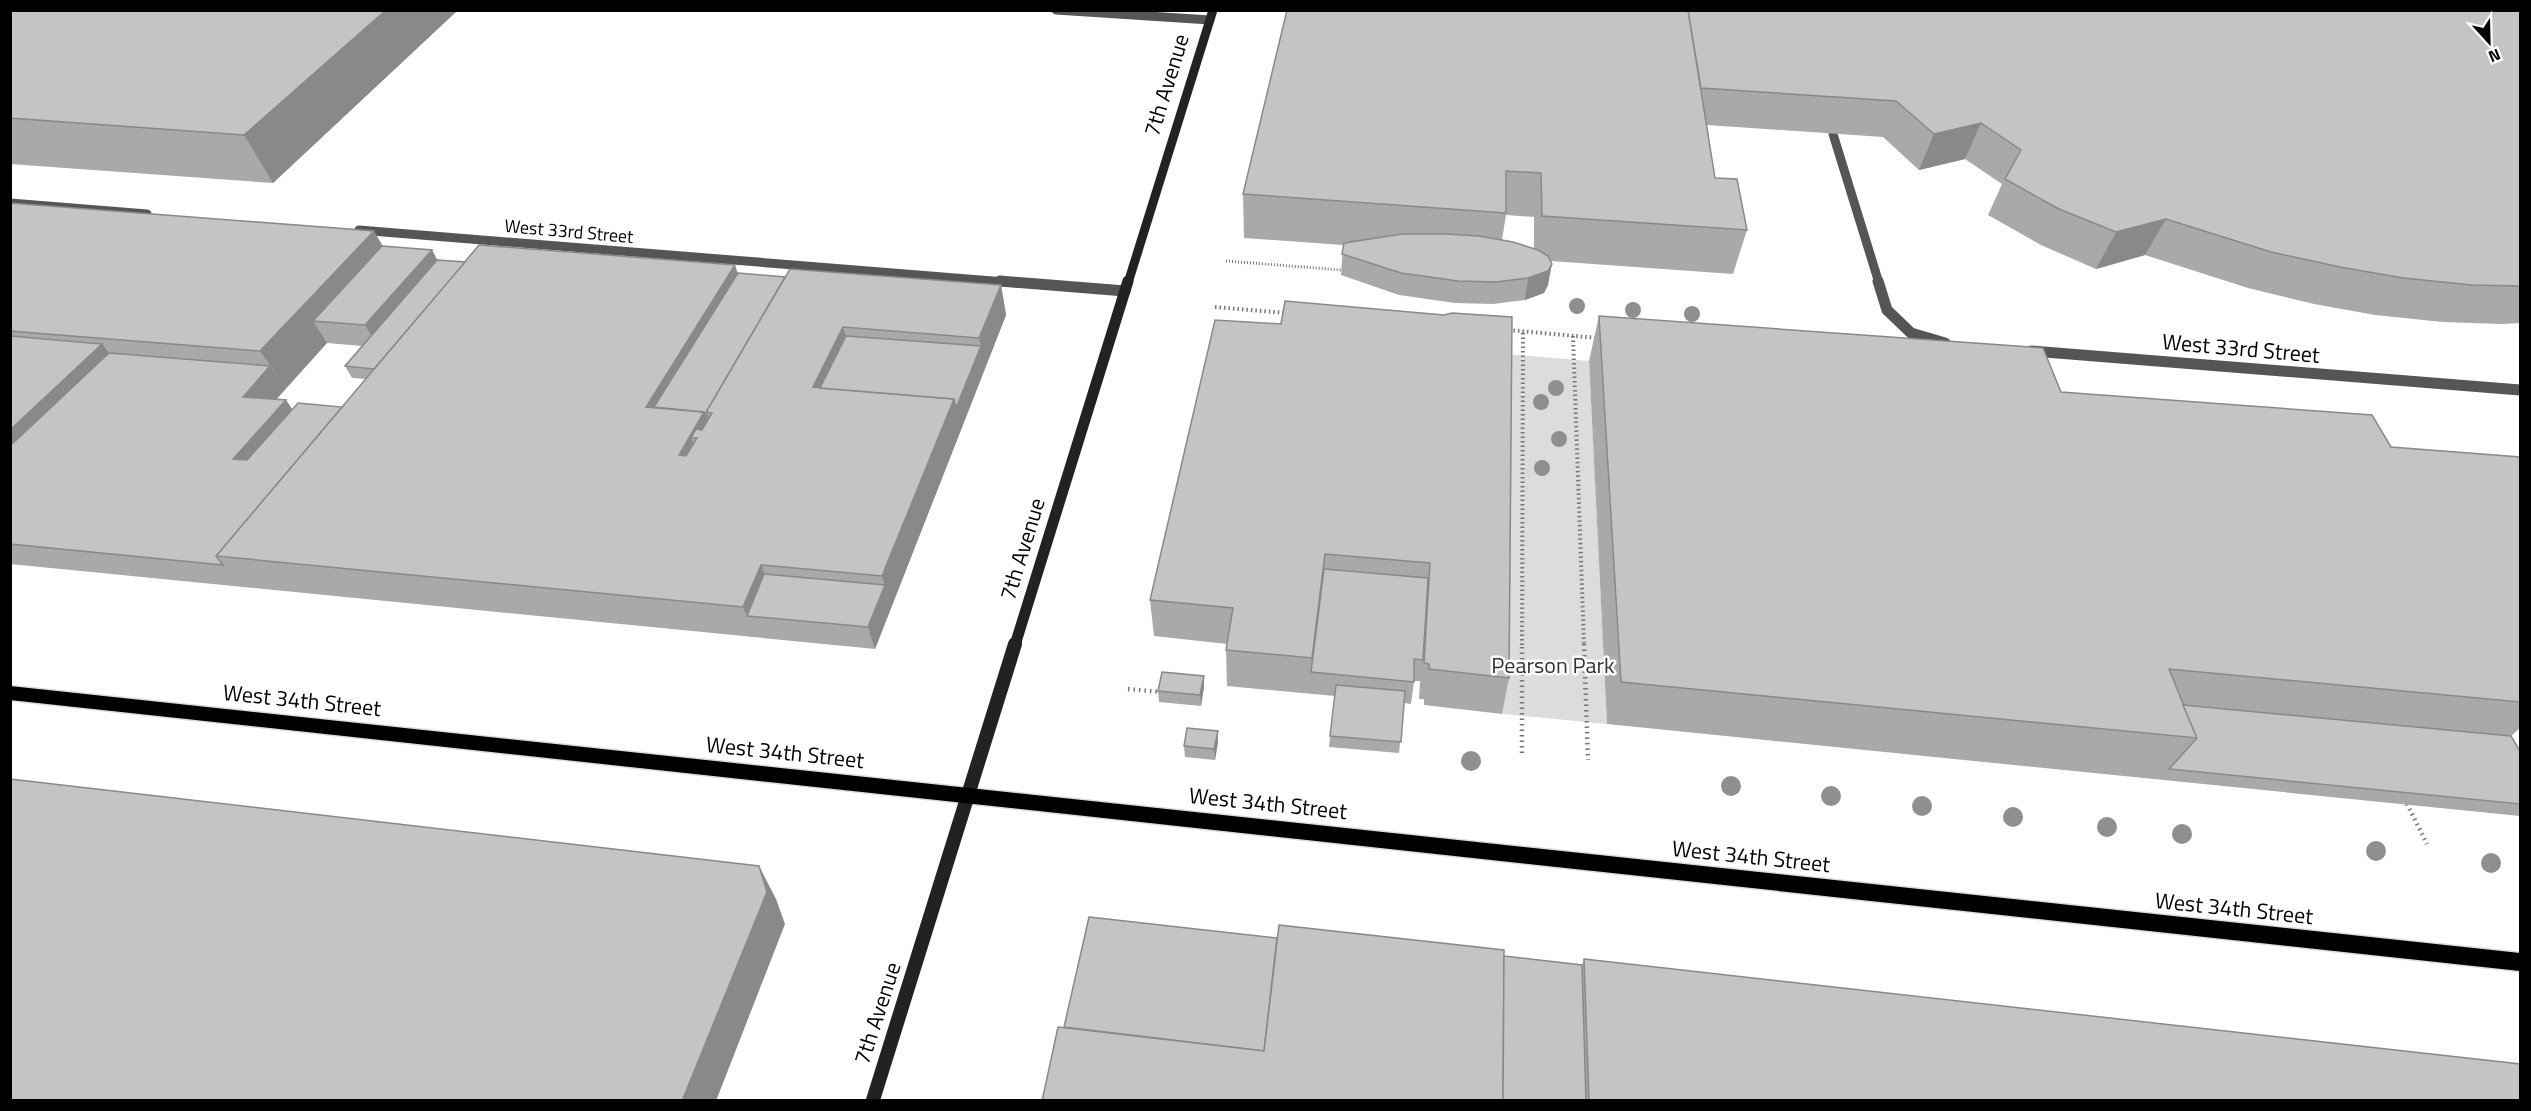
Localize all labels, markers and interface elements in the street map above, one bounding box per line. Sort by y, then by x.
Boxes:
north arrow [2459,12,2519,72]
street label: 7th Avenue [1134,30,1198,140]
text: N [2485,43,2504,69]
street label: West 33rd Street [503,212,635,250]
street label: West 33rd Street [2161,324,2322,372]
street label: 7th Avenue [990,494,1054,604]
park label: Pearson Park [1491,648,1615,682]
street label: West 34th Street [221,675,383,725]
street label: West 34th Street [704,727,866,777]
street label: West 34th Street [1187,778,1349,828]
street label: West 34th Street [1670,831,1832,881]
street label: West 34th Street [2153,883,2315,933]
street label: 7th Avenue [845,958,909,1068]

